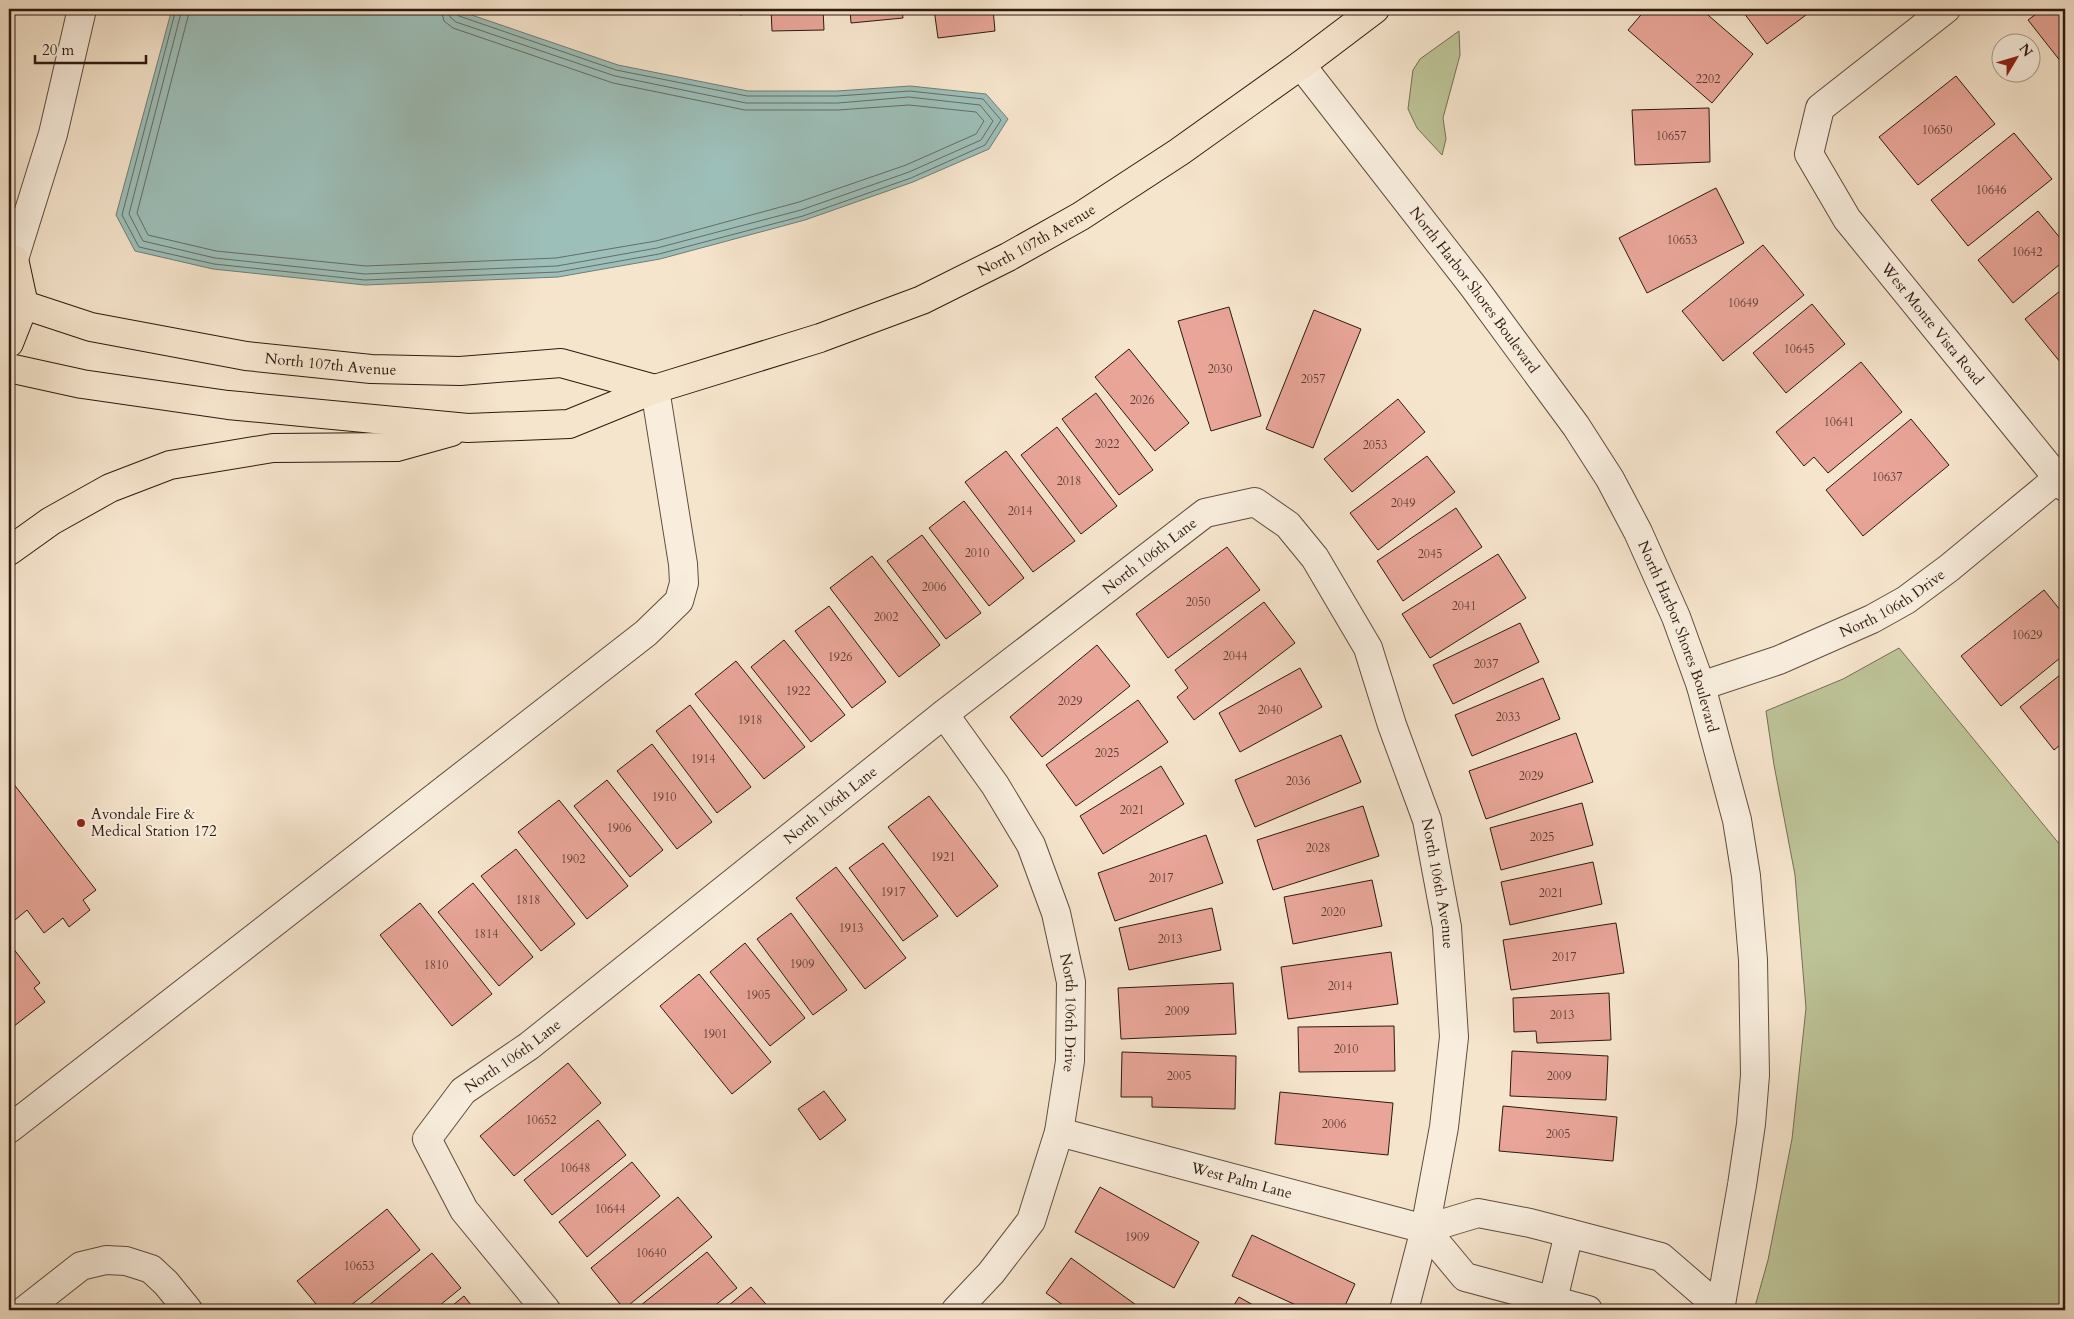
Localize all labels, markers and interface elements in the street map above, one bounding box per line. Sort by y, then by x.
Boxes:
scale bar [35,32,146,64]
north arrow [1992,32,2042,82]
text: 20 m [42,40,74,60]
text: N [2015,40,2037,61]
house number: 2202 [1696,71,1720,87]
house number: 10650 [1922,122,1952,138]
house number: 10657 [1656,128,1686,144]
house number: 10646 [1976,182,2006,198]
street label: North 107th Avenue [974,199,1100,281]
street label: North Harbor Shores Boulevard [1405,203,1544,377]
house number: 10653 [1667,232,1697,248]
house number: 10642 [2012,244,2042,260]
street label: West Monte Vista Road [1876,258,1988,389]
house number: 10649 [1728,295,1758,311]
house number: 10645 [1784,341,1814,357]
street label: North 107th Avenue [264,348,397,380]
house number: 2030 [1208,361,1232,377]
house number: 2057 [1301,371,1325,387]
house number: 2026 [1130,392,1154,408]
house number: 10641 [1824,414,1854,430]
house number: 2022 [1095,436,1119,452]
house number: 2053 [1363,437,1387,453]
house number: 10637 [1872,469,1902,485]
house number: 2018 [1057,473,1081,489]
house number: 2049 [1391,495,1415,511]
house number: 2014 [1008,503,1032,519]
street label: North 106th Lane [1098,513,1201,599]
street label: North Harbor Shores Boulevard [1633,537,1723,735]
house number: 2010 [965,545,989,561]
house number: 2045 [1418,546,1442,562]
street label: North 106th Drive [1836,564,1949,642]
house number: 2006 [922,579,946,595]
house number: 2050 [1186,594,1210,610]
house number: 2041 [1452,598,1476,614]
house number: 2002 [874,609,898,625]
house number: 10629 [2012,627,2042,643]
house number: 2044 [1223,648,1247,664]
house number: 1926 [828,649,852,665]
house number: 2037 [1474,656,1498,672]
house number: 1922 [786,683,810,699]
house number: 2029 [1058,693,1082,709]
house number: 2040 [1258,702,1282,718]
house number: 2033 [1496,709,1520,725]
house number: 1918 [738,712,762,728]
house number: 2025 [1095,745,1119,761]
house number: 1914 [691,751,715,767]
street label: North 106th Lane [779,761,881,849]
house number: 2029 [1519,768,1543,784]
house number: 2036 [1286,773,1310,789]
house number: 1910 [652,789,676,805]
house number: 2021 [1120,802,1144,818]
place label: Avondale Fire & Medical Station 172 [91,804,217,841]
marker: Avondale Fire & Medical Station 172 [75,817,87,829]
street label: North 106th Avenue [1417,817,1458,949]
house number: 1906 [607,820,631,836]
house number: 2025 [1530,829,1554,845]
house number: 2028 [1306,840,1330,856]
house number: 1921 [931,849,955,865]
house number: 1902 [561,851,585,867]
house number: 2017 [1149,870,1173,886]
house number: 1917 [881,884,905,900]
house number: 2021 [1539,885,1563,901]
house number: 1818 [516,892,540,908]
house number: 2020 [1321,904,1345,920]
house number: 1913 [839,920,863,936]
house number: 1814 [474,926,498,942]
house number: 2013 [1158,931,1182,947]
house number: 2017 [1552,949,1576,965]
street label: North 106th Drive [1055,951,1081,1074]
house number: 1909 [790,956,814,972]
house number: 1810 [424,957,448,973]
house number: 2014 [1328,978,1352,994]
house number: 1905 [746,987,770,1003]
house number: 2009 [1165,1003,1189,1019]
house number: 2013 [1550,1007,1574,1023]
street label: North 106th Lane [460,1014,565,1097]
house number: 1901 [703,1026,727,1042]
house number: 2010 [1334,1041,1358,1057]
house number: 2005 [1167,1068,1191,1084]
house number: 2009 [1547,1068,1571,1084]
house number: 10652 [526,1112,556,1128]
house number: 2006 [1322,1116,1346,1132]
house number: 2005 [1546,1126,1570,1142]
street label: West Palm Lane [1188,1157,1295,1203]
house number: 10648 [560,1160,590,1176]
house number: 10644 [595,1201,625,1217]
house number: 1909 [1125,1229,1149,1245]
house number: 10640 [636,1245,666,1261]
house number: 10653 [344,1258,374,1274]

